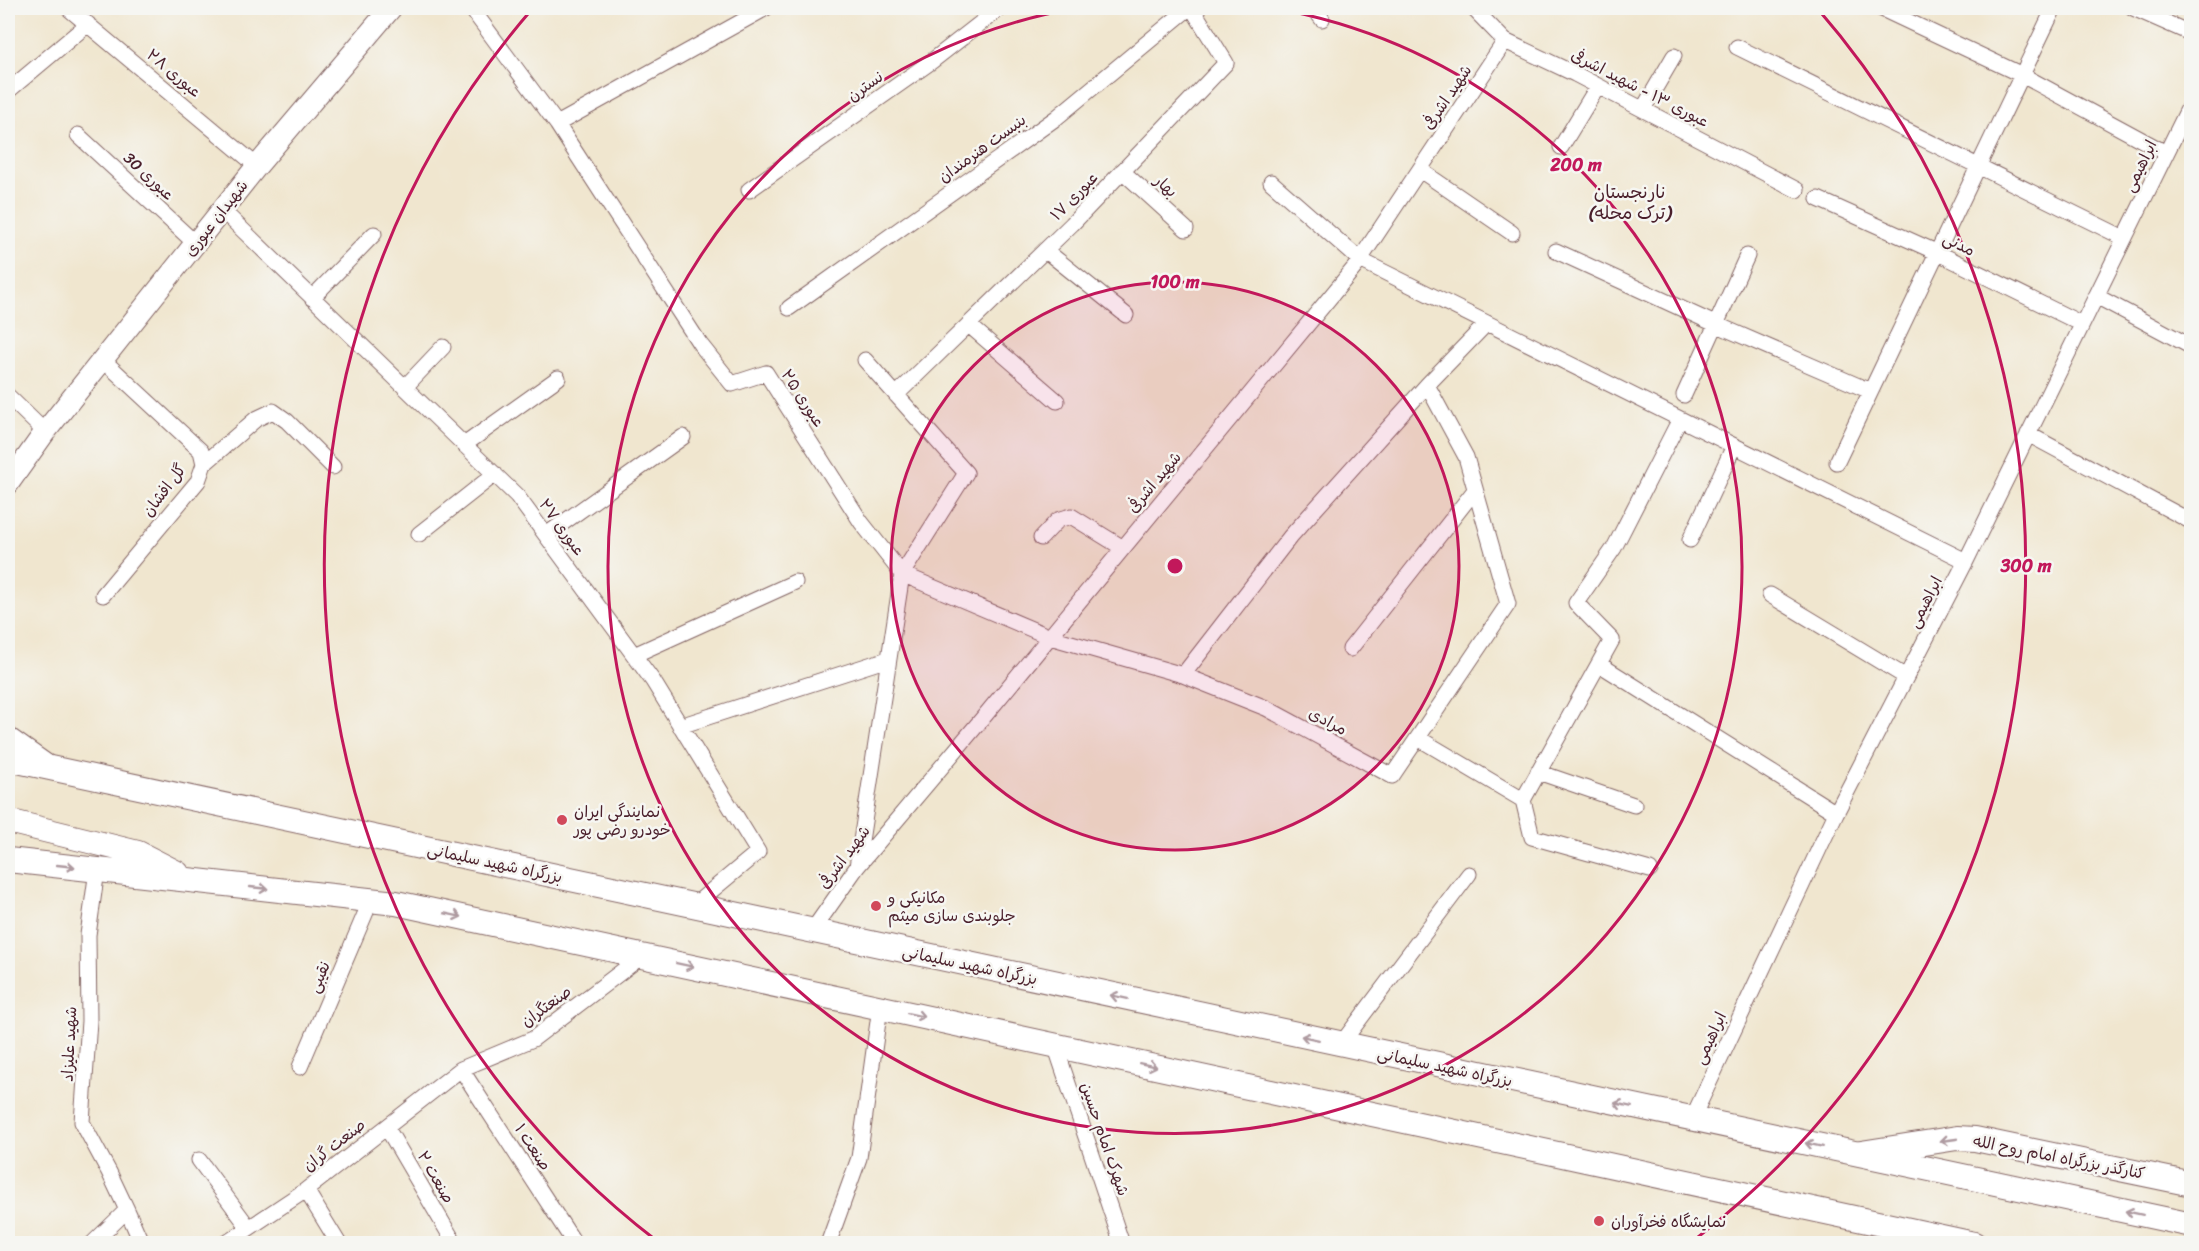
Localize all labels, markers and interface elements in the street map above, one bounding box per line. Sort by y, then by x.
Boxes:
street label: عبوری ۲۸ [140,41,208,105]
street label: عبوری ۱۳ - شهید اشرفی [1566,41,1714,135]
street label: شهید اشرفی [1414,58,1480,136]
street label: نسترن [840,63,890,109]
street label: بنبست هنرمندان [932,106,1032,190]
street label: ابراهیمی [2115,135,2165,197]
street label: عبوری 30 [116,144,182,208]
text: 200 m [1549,149,1602,181]
street label: عبوری ۱۷ [1043,164,1105,228]
street label: بهار [1146,166,1185,205]
street label: شهیدان عبوری [176,173,256,263]
district label: نارنجستان (ترک محله) [1588,176,1673,229]
street label: مدنی [1938,224,1980,264]
text: 100 m [1151,266,1200,298]
street label: عبوری ۲۵ [773,363,833,433]
street label: شهید اشرفی [1119,444,1189,520]
street label: گل افشان [134,457,194,523]
street label: عبوری ۲۷ [531,492,593,562]
text: 300 m [1999,550,2052,582]
centre of rings [1165,556,1185,576]
street label: ابراهیمی [1899,571,1951,633]
street label: مرادی [1303,699,1353,743]
place label: نمایندگی ایران خودرو رضی پور [572,797,671,844]
marker: نمایندگی ایران خودرو رضی پور [555,813,569,827]
street label: شهید اشرفی [810,819,878,895]
street label: بزرگراه شهید سلیمانی [425,835,565,891]
one-way arrow [55,861,75,872]
one-way arrow [249,883,269,894]
place label: مکانیکی و جلوبندی سازی میثم [886,883,1016,930]
marker: مکانیکی و جلوبندی سازی میثم [869,899,883,913]
one-way arrow [443,910,462,921]
street label: بزرگراه شهید سلیمانی [900,937,1040,993]
street label: نقیبی [299,956,339,998]
one-way arrow [675,960,694,971]
street label: صنعتگران [514,977,578,1035]
one-way arrow [1110,991,1129,1002]
street label: شهید علیزاد [53,1005,85,1083]
street label: ابراهیمی [1685,1007,1735,1069]
one-way arrow [906,1010,926,1021]
one-way arrow [1300,1031,1319,1043]
street label: بزرگراه شهید سلیمانی [1375,1039,1515,1095]
one-way arrow [1138,1060,1157,1072]
street label: شهرک امام حسین [1072,1078,1138,1200]
one-way arrow [1614,1098,1633,1110]
street label: صنعت گران [296,1111,372,1179]
street label: صنعت ۱ [507,1117,559,1177]
street label: کنارگذر بزرگراه امام روح الله [1971,1126,2148,1188]
one-way arrow [1940,1134,1959,1145]
one-way arrow [1805,1139,1824,1151]
street label: صنعت ۲ [409,1145,463,1209]
place label: نمایشگاه فخرآوران [1611,1207,1726,1236]
one-way arrow [2125,1207,2145,1218]
marker: نمایشگاه فخرآوران [1592,1214,1606,1228]

